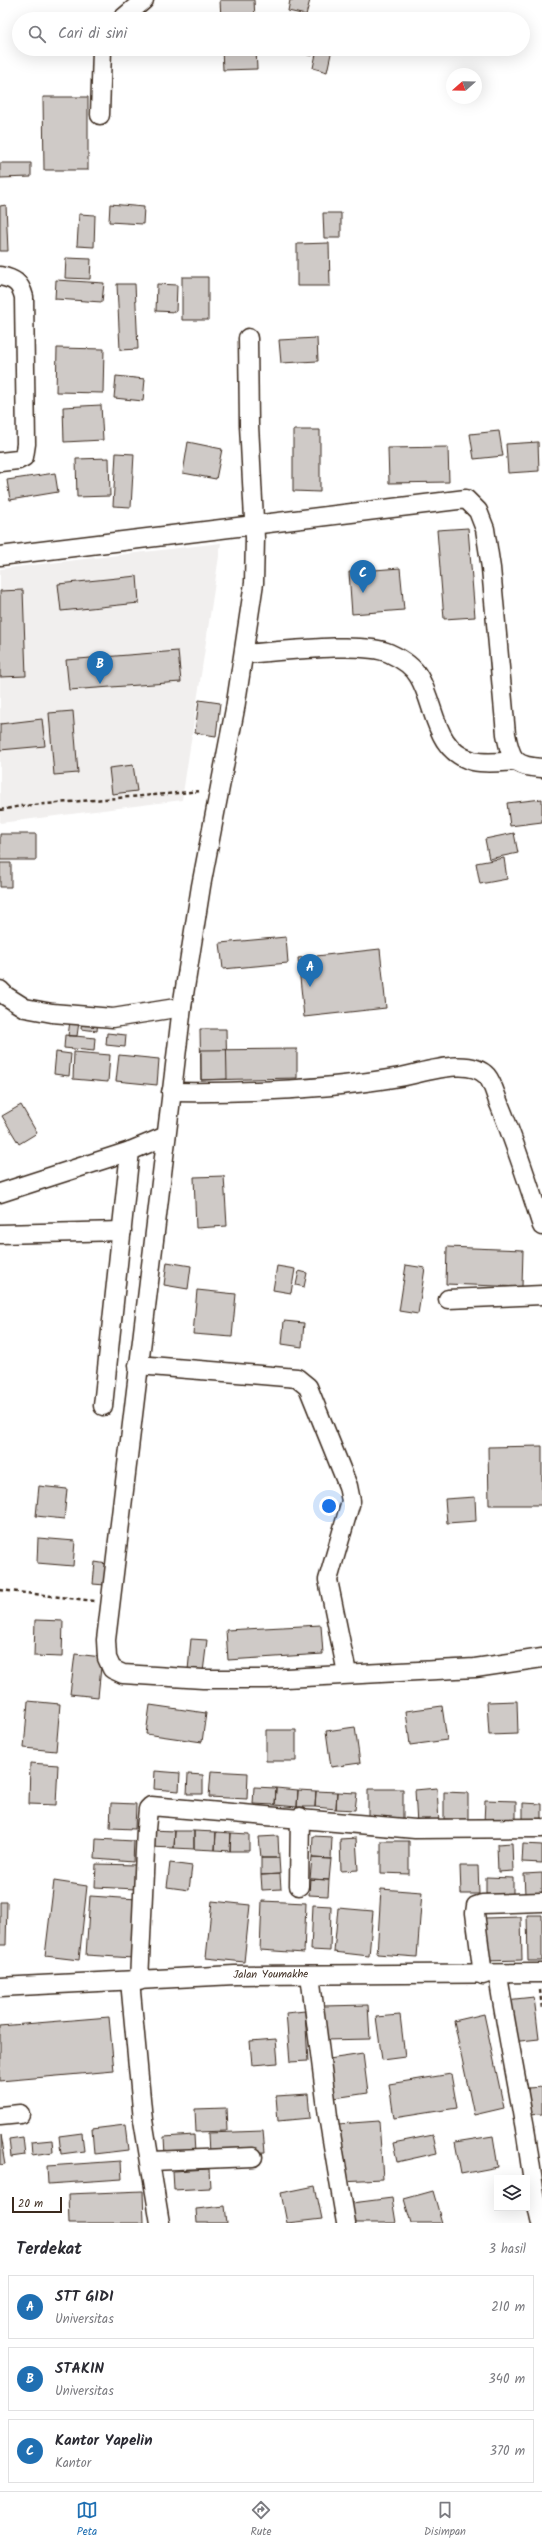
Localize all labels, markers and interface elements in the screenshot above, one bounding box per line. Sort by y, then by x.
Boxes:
search box [12,12,530,56]
text: Cari di sini [58,22,127,46]
icon: search [26,23,48,45]
north arrow [446,68,482,104]
pin: C [350,560,376,593]
pin: B [87,651,113,684]
pin: A [297,954,323,987]
your location [319,1496,339,1516]
street label: Jalan Youmakhe [233,1966,308,1984]
map controls [494,2175,530,2211]
button: layers [494,2175,530,2211]
scale bar [12,2195,62,2214]
text: 20 m [18,2195,43,2213]
text: Terdekat [16,2236,82,2263]
text: 3 hasil [488,2239,526,2260]
text: STT GIDI [55,2285,114,2309]
text: A [26,2297,34,2318]
text: 210 m [491,2297,525,2318]
text: Universitas [55,2309,114,2330]
text: STAKIN [55,2357,104,2381]
text: B [26,2369,34,2390]
text: 340 m [488,2369,525,2390]
text: Universitas [55,2381,114,2402]
text: Kantor Yapelin [55,2429,152,2453]
text: C [26,2441,34,2462]
text: 370 m [490,2441,525,2462]
text: Kantor [55,2453,91,2474]
tab: Peta [76,2499,98,2541]
tab: Rute [250,2499,272,2541]
tab: Disimpan [424,2499,466,2541]

